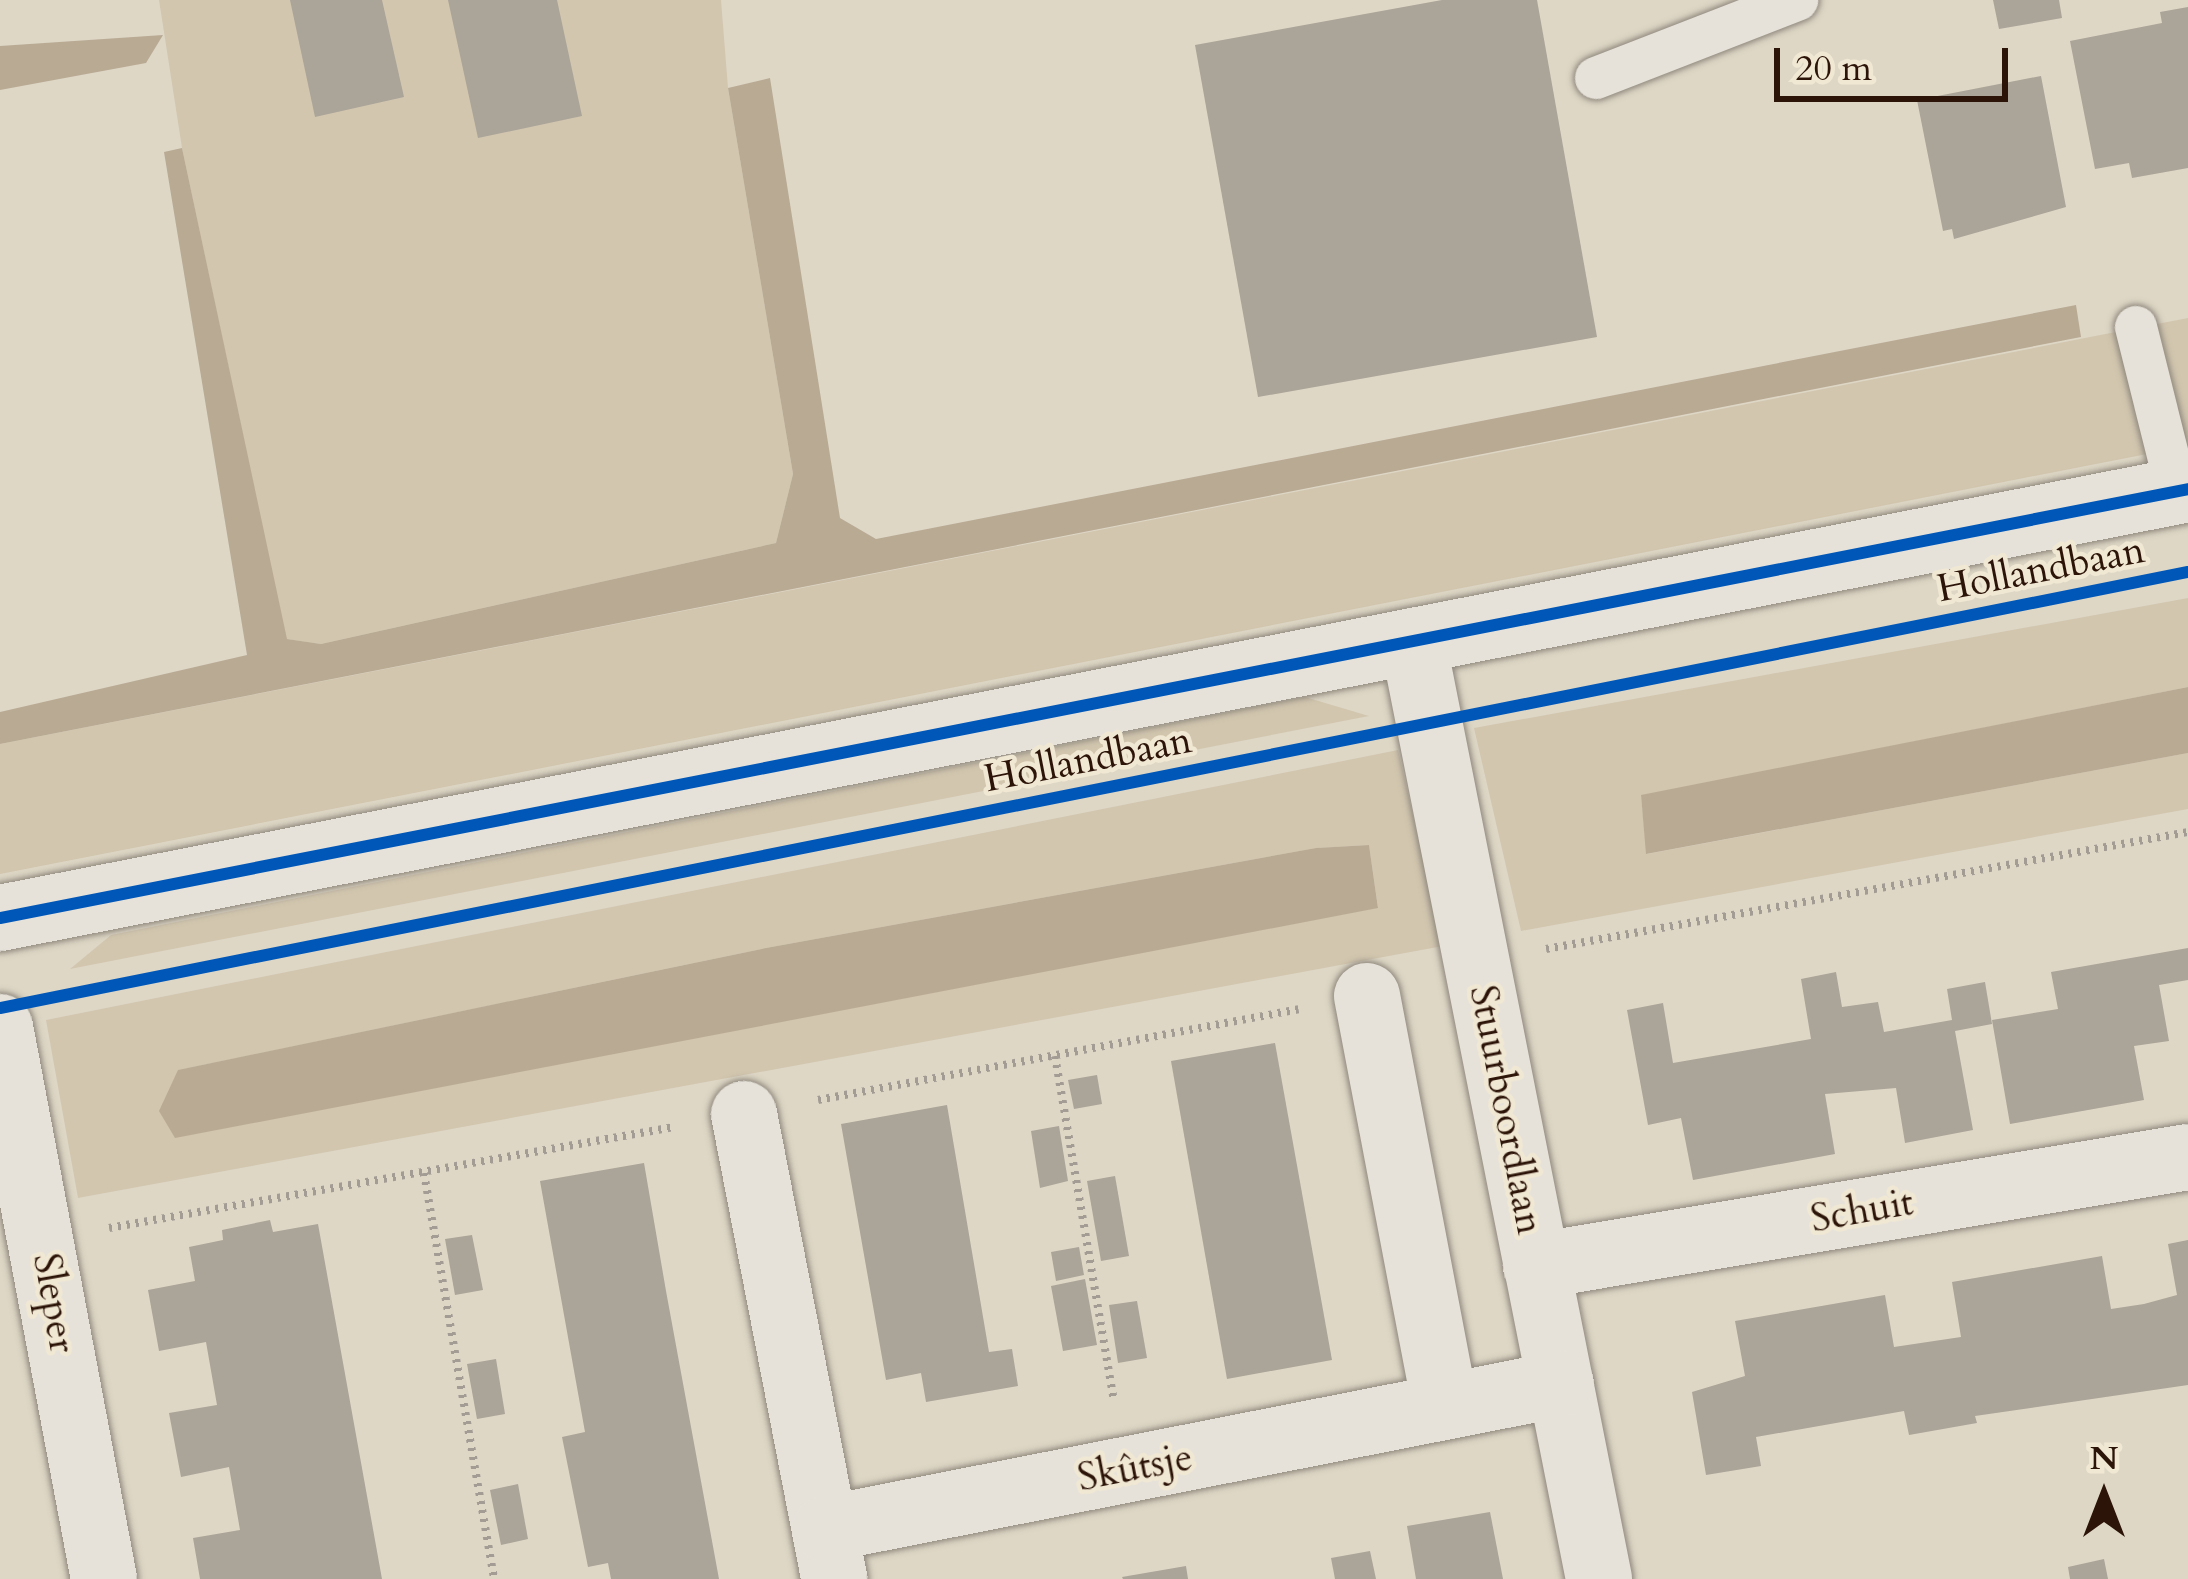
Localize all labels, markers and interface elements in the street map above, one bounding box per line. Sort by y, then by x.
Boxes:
scale bar [1780,24,2014,98]
text: 20 m [1795,44,1872,93]
street label: Hollandbaan [1933,527,2149,613]
street label: Hollandbaan [980,717,1196,803]
street label: Stuurboordlaan [1459,981,1553,1239]
street label: Schuit [1807,1179,1917,1243]
street label: Sleper [22,1250,86,1356]
street label: Skûtsje [1074,1434,1196,1502]
north arrow [2044,1435,2164,1555]
text: N [2090,1436,2118,1481]

